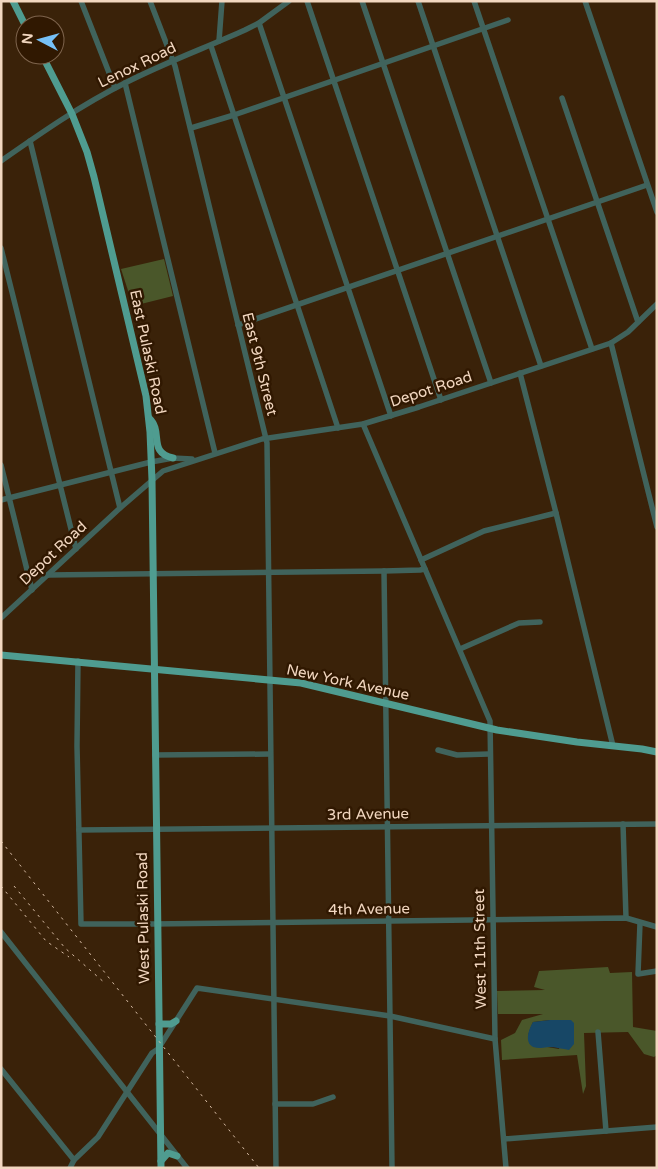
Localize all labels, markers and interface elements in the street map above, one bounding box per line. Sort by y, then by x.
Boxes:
north arrow [15,15,65,65]
text: N [19,32,37,45]
street label: Lenox Road [95,38,179,92]
street label: East Pulaski Road [126,288,170,416]
street label: East 9th Street [238,311,282,418]
street label: Depot Road [388,367,474,411]
street label: Depot Road [16,517,90,589]
street label: New York Avenue [285,660,411,704]
street label: 3rd Avenue [327,804,409,824]
street label: West Pulaski Road [133,852,153,984]
street label: West 11th Street [470,888,490,1009]
street label: 4th Avenue [328,899,410,919]

